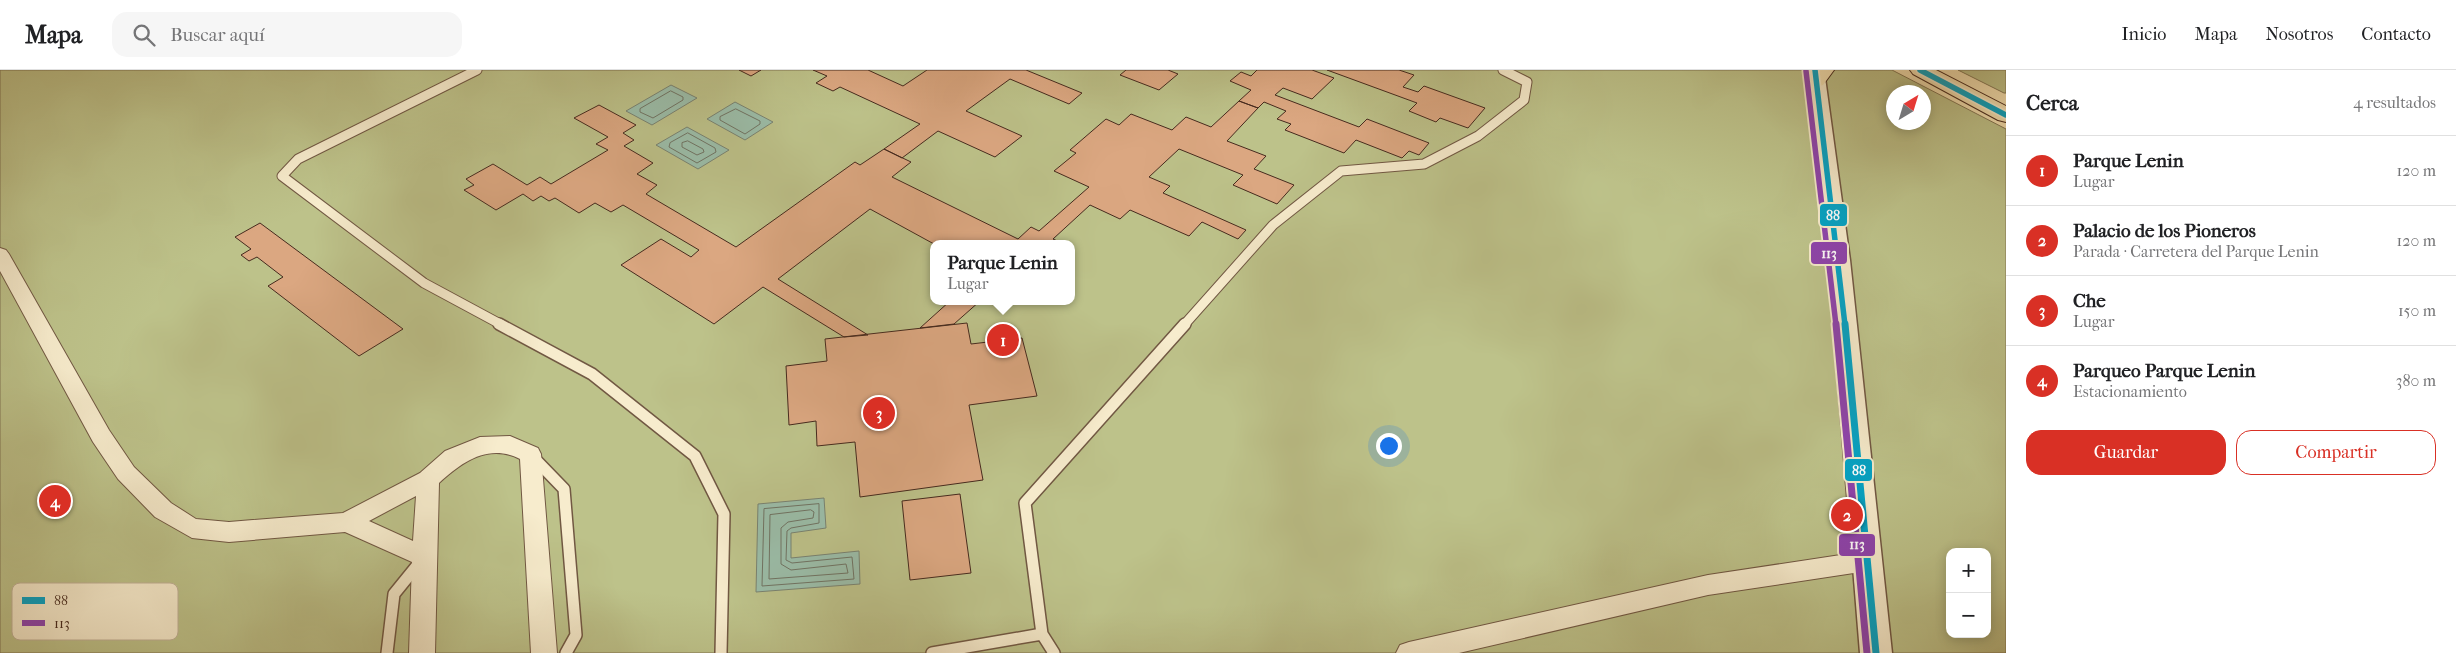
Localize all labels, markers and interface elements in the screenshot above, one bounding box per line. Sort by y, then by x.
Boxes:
search box [112,12,462,57]
text: Mapa [25,21,82,49]
icon: search [130,21,158,49]
text: Buscar aquí [170,24,265,46]
text: Inicio [2122,24,2167,45]
text: Mapa [2195,24,2237,45]
text: Nosotros [2265,24,2333,45]
text: Contacto [2361,24,2431,45]
north arrow [1886,85,1931,130]
text: Cerca [2026,91,2078,115]
text: 4 resultados [2353,93,2436,112]
text: Parque Lenin [2073,150,2184,172]
text: 1 [2039,161,2045,180]
text: 120 m [2397,161,2436,180]
text: Lugar [2073,172,2114,191]
line badge: 88 [1819,203,1848,227]
text: 88 [1826,207,1840,224]
text: Palacio de los Pioneros [2073,220,2256,242]
text: 2 [2038,231,2046,250]
text: 120 m [2397,231,2436,250]
popup [930,240,1075,305]
line badge: 113 [1810,241,1848,265]
text: Parada · Carretera del Parque Lenin [2073,242,2319,261]
text: 113 [1821,245,1837,262]
text: Parque Lenin [947,252,1058,274]
text: Lugar [947,274,989,293]
text: Che [2073,290,2106,312]
text: 3 [2039,301,2045,320]
text: 150 m [2398,301,2436,320]
text: Lugar [2073,312,2114,331]
pin: 1 [987,321,1019,359]
text: Parqueo Parque Lenin [2073,360,2255,382]
text: 4 [2037,371,2047,390]
text: 380 m [2396,371,2436,390]
text: Estacionamiento [2073,382,2187,401]
pin: 3 [863,394,895,432]
button: Guardar [2026,430,2226,475]
button: Compartir [2236,430,2436,475]
your location [1376,433,1402,459]
line badge: 88 [1844,458,1873,482]
text: 88 [1852,462,1866,479]
pin: 4 [39,482,71,520]
pin: 2 [1831,496,1863,534]
line badge: 113 [1838,533,1876,557]
text: 113 [1849,536,1865,553]
map controls [1946,548,1991,638]
button: + [1946,548,1991,593]
legend [12,583,178,640]
text: 88 [54,592,68,609]
button: − [1946,593,1991,638]
text: 113 [54,615,70,632]

